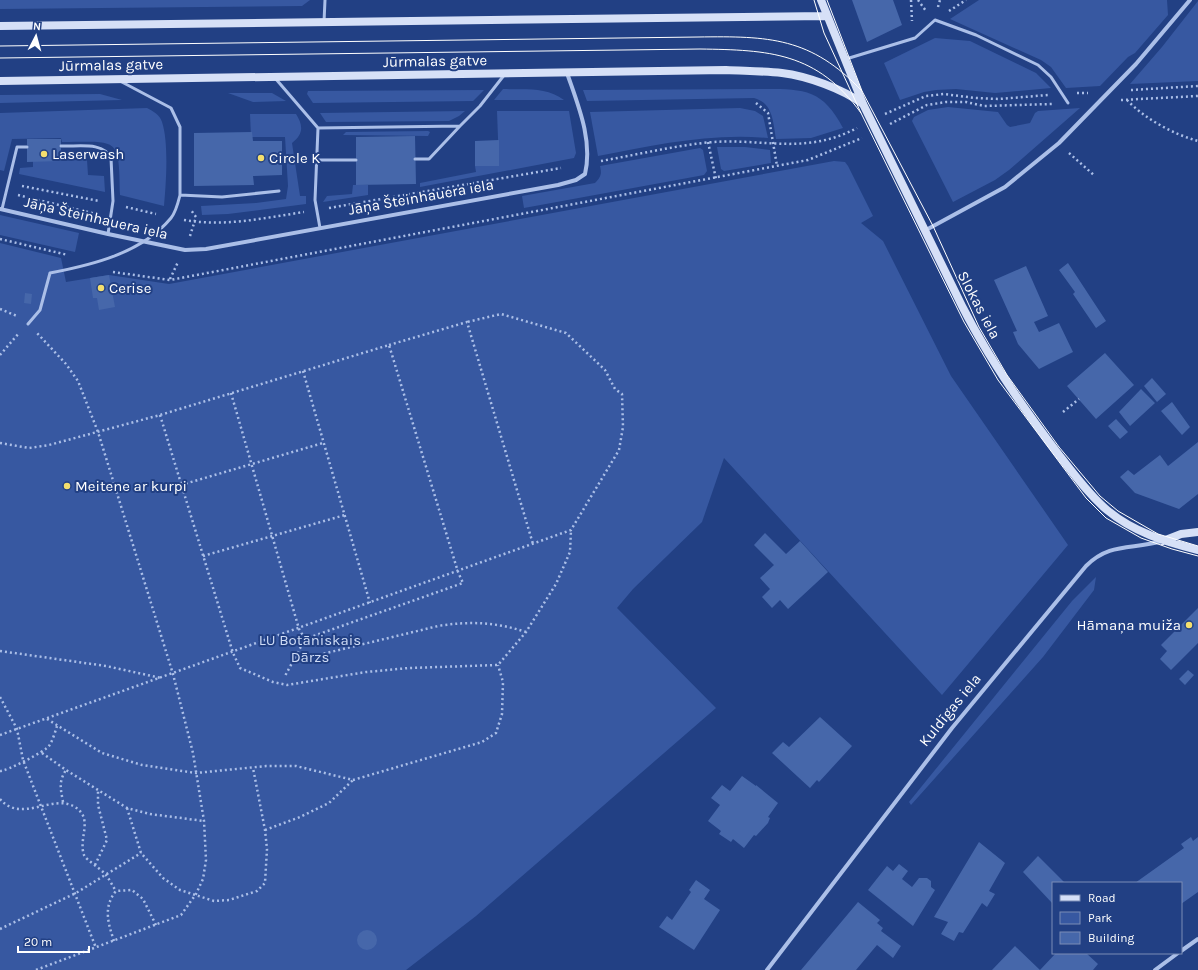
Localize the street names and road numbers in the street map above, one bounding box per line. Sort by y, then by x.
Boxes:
street label: Jūrmalas gatve [383,51,487,71]
street label: Jūrmalas gatve [59,55,163,75]
street label: Jāņa Šteinhauera iela [347,175,495,219]
street label: Jāņa Šteinhauera iela [22,193,170,243]
street label: Slokas iela [954,268,1004,342]
street label: Kuldīgas iela [915,670,985,750]

